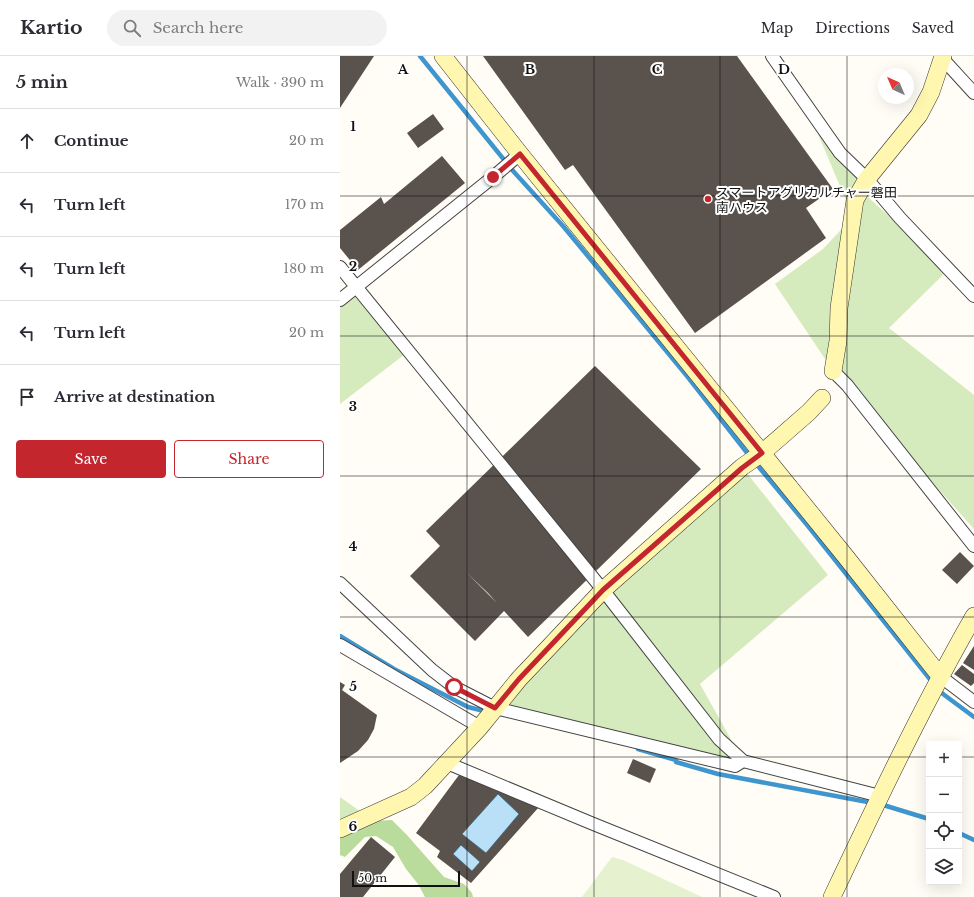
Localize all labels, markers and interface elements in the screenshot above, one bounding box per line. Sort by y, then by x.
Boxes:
search box [107,10,387,46]
text: Kartio [20,16,83,39]
icon: search [121,17,143,39]
text: Search here [153,18,243,37]
text: Map [761,19,793,37]
text: Directions [815,19,890,37]
text: Saved [912,19,954,37]
text: A [397,61,409,78]
text: B [525,61,535,78]
text: C [652,61,663,78]
text: D [778,61,790,78]
north arrow [878,68,914,104]
text: 5 min [16,72,68,93]
text: Walk · 390 m [236,74,324,91]
text: 1 [350,118,356,135]
icon: ahead [16,130,38,152]
text: Continue [54,131,129,150]
text: 20 m [289,132,324,149]
route end [484,168,502,186]
place label: スマートアグリカルチャー磐田 南ハウス [716,184,897,216]
icon: left [16,194,38,216]
marker: スマートアグリカルチャー磐田 南ハウス [703,194,713,204]
text: Turn left [54,195,125,214]
text: 170 m [285,196,324,213]
icon: left [16,258,38,280]
text: 2 [349,258,357,275]
text: Turn left [54,259,125,278]
text: 180 m [283,260,324,277]
icon: left [16,322,38,344]
text: Turn left [54,323,125,342]
text: 20 m [289,324,324,341]
icon: arrive [16,386,38,408]
text: Arrive at destination [54,387,215,406]
text: 3 [349,398,357,415]
button: Save [16,440,166,478]
button: Share [174,440,324,478]
text: 4 [349,538,358,555]
text: 5 [349,678,357,695]
route start [445,678,463,696]
map controls [926,741,962,885]
button: + [926,741,962,777]
button: − [926,777,962,813]
button: locate [926,813,962,849]
text: 6 [349,818,358,835]
button: layers [926,849,962,885]
scale bar [352,869,460,888]
text: 50 m [358,871,387,885]

